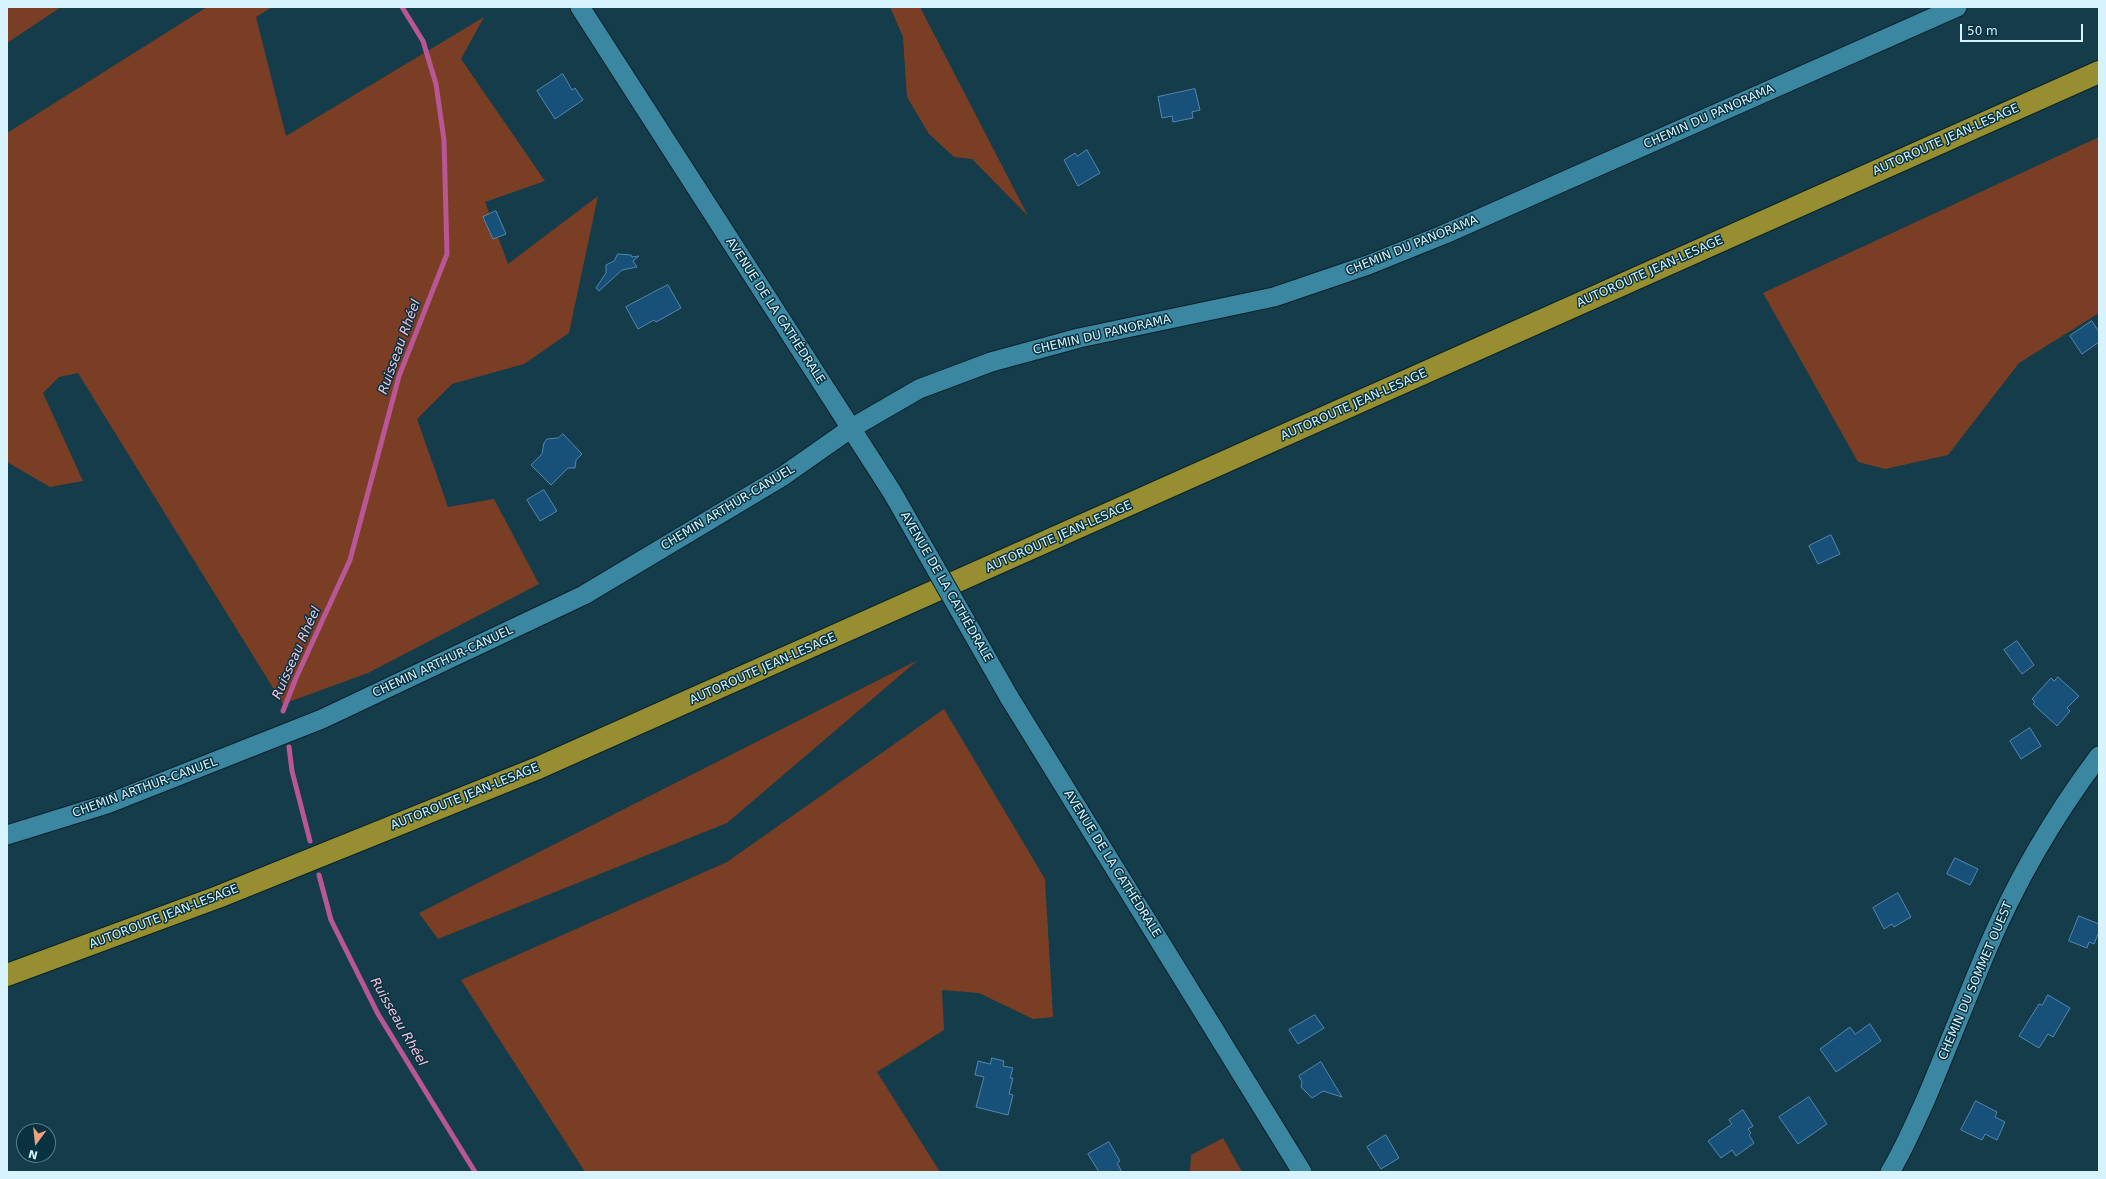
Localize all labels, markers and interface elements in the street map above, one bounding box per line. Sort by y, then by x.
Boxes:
scale bar [1962,16,2085,42]
text: 50 m [1967,24,1998,38]
street label: CHEMIN DU PANORAMA [1642,82,1776,152]
street label: AUTOROUTE JEAN-LESAGE [1871,101,2021,179]
street label: CHEMIN DU PANORAMA [1344,213,1480,279]
street label: AUTOROUTE JEAN-LESAGE [1575,233,1725,311]
street label: AVENUE DE LA CATHÉDRALE [722,235,828,387]
water label: Ruisseau Rhéel [376,298,424,396]
street label: CHEMIN DU PANORAMA [1032,312,1172,358]
street label: AUTOROUTE JEAN-LESAGE [1279,366,1429,444]
street label: CHEMIN ARTHUR-CANUEL [659,462,797,554]
street label: AUTOROUTE JEAN-LESAGE [984,498,1134,576]
street label: AVENUE DE LA CATHÉDRALE [897,509,995,665]
water label: Ruisseau Rhéel [270,604,324,702]
street label: CHEMIN ARTHUR-CANUEL [370,623,516,701]
street label: AUTOROUTE JEAN-LESAGE [688,630,838,708]
street label: CHEMIN ARTHUR-CANUEL [71,755,219,821]
street label: AUTOROUTE JEAN-LESAGE [389,761,541,833]
street label: AVENUE DE LA CATHÉDRALE [1061,788,1163,940]
street label: AUTOROUTE JEAN-LESAGE [87,882,241,952]
street label: CHEMIN DU SOMMET OUEST [1936,900,2016,1062]
water label: Ruisseau Rhéel [366,975,430,1069]
north arrow [16,1123,56,1163]
text: N [27,1147,39,1162]

